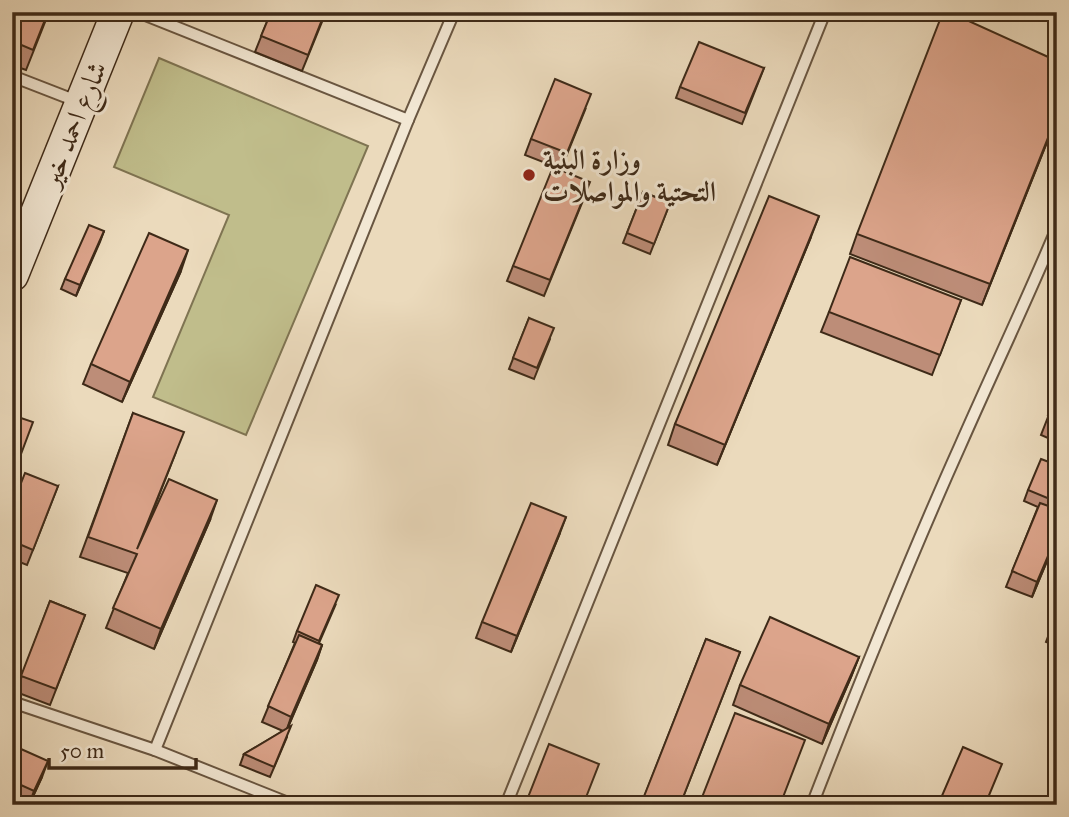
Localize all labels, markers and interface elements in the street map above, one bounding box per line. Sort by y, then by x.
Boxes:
street label: شارع احمد خير [31,56,120,197]
place label: وزارة البنية التحتية والمواصلات [543,142,716,209]
marker: وزارة البنية التحتية والمواصلات [521,167,537,183]
scale bar [49,726,196,770]
text: 50 m [60,738,105,764]

